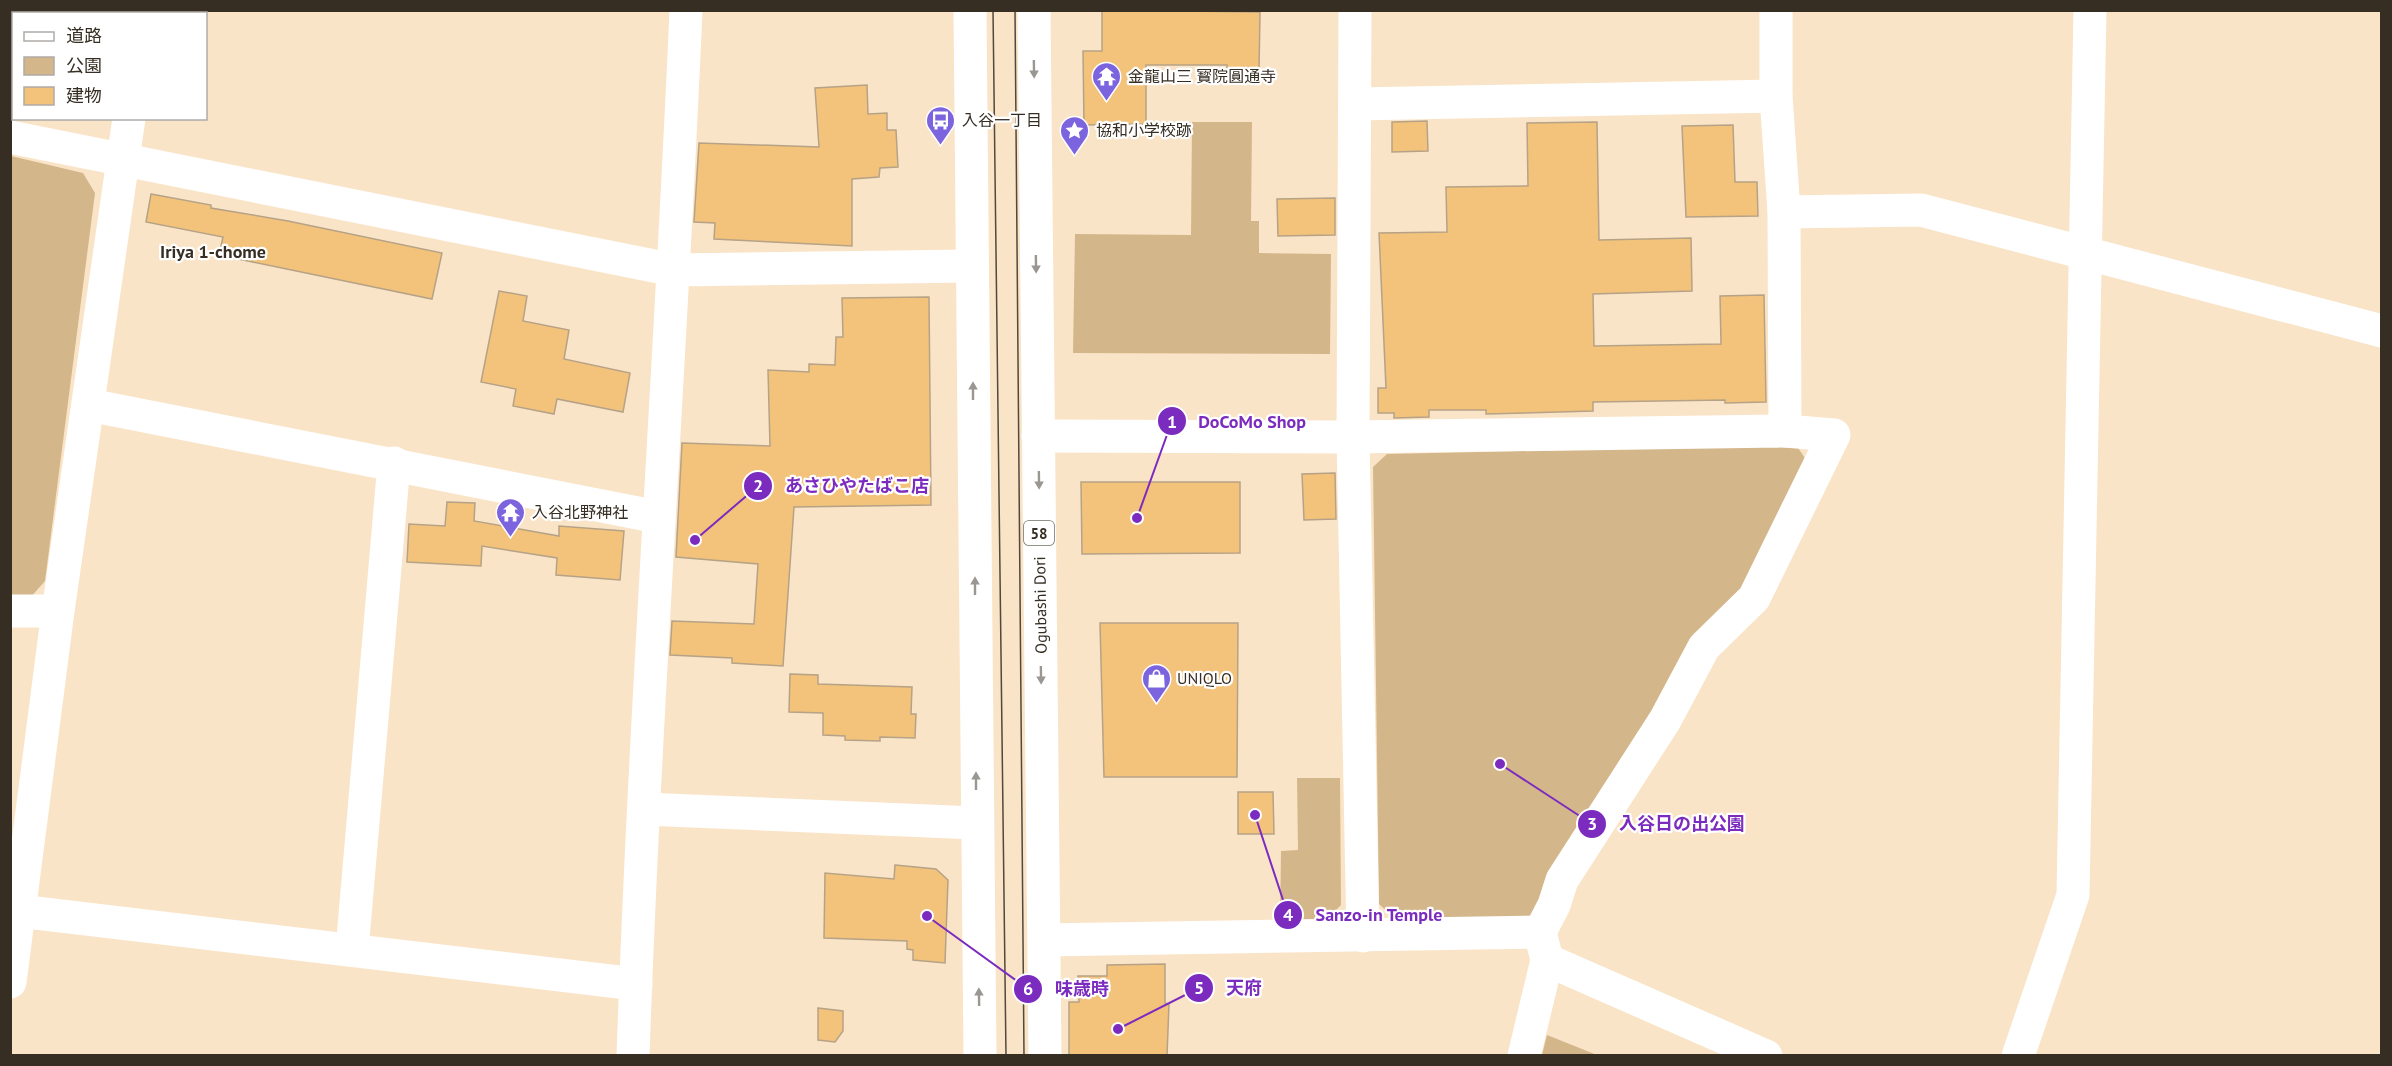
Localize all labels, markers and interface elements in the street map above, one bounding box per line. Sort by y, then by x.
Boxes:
legend [12,12,207,120]
text: 道路 [66,24,102,47]
text: 公園 [66,54,102,77]
one-way arrow [1029,59,1039,78]
temple icon: 金龍山三 寳院圓通寺 [1091,60,1123,102]
place label: 金龍山三 寳院圓通寺 [1128,66,1276,86]
text: 建物 [66,84,102,107]
bus stop icon: 入谷一丁目 [925,104,957,146]
place label: 入谷一丁目 [962,110,1042,130]
place icon: 協和小学校跡 [1059,114,1091,156]
place label: 協和小学校跡 [1096,120,1192,140]
district label: Iriya 1-chome [160,240,266,263]
one-way arrow [1031,254,1041,273]
one-way arrow [968,382,978,401]
callout: DoCoMo Shop [1157,403,1318,439]
text: 1 [1167,410,1177,433]
text: DoCoMo Shop [1198,410,1306,433]
callout: あさひやたばこ店 [743,468,941,504]
one-way arrow [1034,470,1043,489]
text: 2 [753,474,763,497]
text: あさひやたばこ店 [785,474,929,497]
temple icon: 入谷北野神社 [495,496,527,538]
place label: 入谷北野神社 [532,502,628,522]
road number: 58 [1024,521,1054,545]
street label: Ogubashi Dori [1029,556,1051,654]
one-way arrow [970,577,980,596]
shop icon: UNIQLO [1140,662,1172,704]
one-way arrow [1036,665,1046,684]
place label: UNIQLO [1177,668,1232,688]
one-way arrow [971,772,981,791]
callout: 入谷日の出公園 [1577,806,1757,842]
text: 3 [1587,812,1597,835]
text: 入谷日の出公園 [1619,812,1745,835]
callout: Sanzo-in Temple [1273,897,1454,933]
text: 4 [1283,903,1293,926]
text: Sanzo-in Temple [1316,903,1442,926]
callout: 天府 [1184,970,1274,1006]
callout: 味歳時 [1013,971,1121,1007]
text: 5 [1194,976,1204,999]
text: 天府 [1226,976,1262,999]
text: 6 [1023,977,1033,1000]
text: 味歳時 [1055,977,1109,1000]
one-way arrow [974,988,984,1007]

